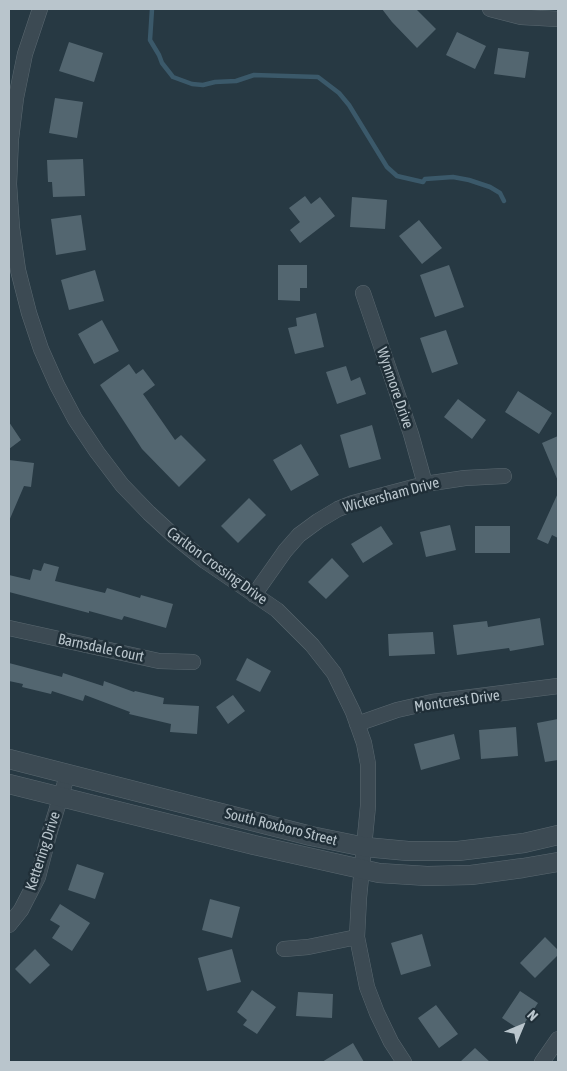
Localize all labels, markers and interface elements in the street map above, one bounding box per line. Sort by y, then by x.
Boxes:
street label: Wynmore Drive [373,345,417,431]
street label: Wickersham Drive [341,474,441,516]
street label: Carlton Crossing Drive [163,524,271,608]
street label: Barnsdale Court [56,630,146,666]
street label: Montcrest Drive [413,686,501,716]
street label: South Roxboro Street [223,804,339,850]
street label: Kettering Drive [22,809,64,893]
north arrow [497,1001,547,1051]
text: N [524,1007,541,1024]

